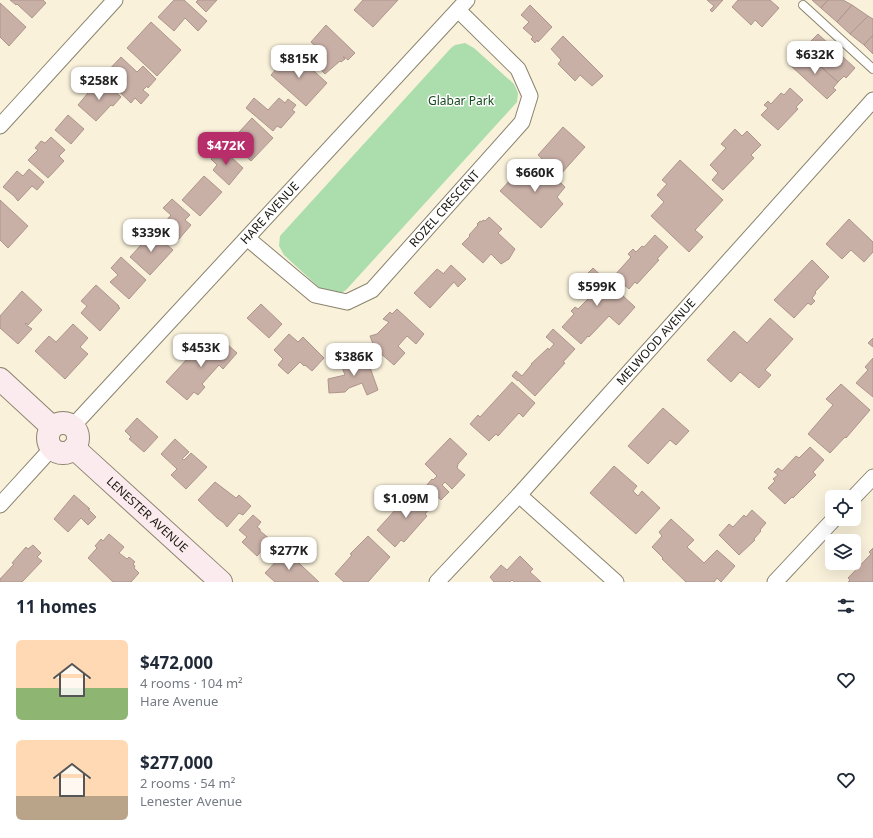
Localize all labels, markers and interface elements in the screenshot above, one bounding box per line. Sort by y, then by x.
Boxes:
pin: $632K [787,41,843,75]
pin: $815K [271,45,327,79]
text: $632K [796,45,834,63]
text: $815K [280,49,318,67]
pin: $258K [71,67,127,101]
text: $258K [80,71,118,89]
park label: Glabar Park [428,92,495,109]
pin: $472K [198,132,254,166]
text: $472K [207,136,245,154]
pin: $660K [507,159,563,193]
text: $660K [516,163,554,181]
street label: ROZEL CRESCENT [405,166,483,251]
street label: HARE AVENUE [236,178,303,248]
pin: $339K [123,219,179,253]
text: $339K [132,223,170,241]
pin: $599K [569,273,625,307]
text: $599K [578,277,616,295]
street label: MELWOOD AVENUE [612,295,699,389]
pin: $453K [173,334,229,368]
text: $453K [182,338,220,356]
pin: $386K [326,343,382,377]
text: $386K [335,347,373,365]
street label: LENESTER AVENUE [103,473,192,556]
pin: $1.09M [373,485,439,519]
text: $1.09M [383,489,429,507]
map controls [825,490,861,570]
button: locate [825,490,861,526]
button: layers [825,534,861,570]
pin: $277K [261,537,317,571]
text: $277K [270,541,308,559]
text: 11 homes [16,595,97,618]
icon: filters [835,595,857,617]
text: $472,000 [140,651,213,674]
icon: home [48,656,96,704]
icon: heart [835,669,857,691]
text: 4 rooms · 104 m² [140,674,243,692]
text: Hare Avenue [140,692,218,710]
text: $277,000 [140,751,213,774]
icon: home [48,756,96,804]
icon: heart [835,769,857,791]
text: 2 rooms · 54 m² [140,774,235,792]
text: Lenester Avenue [140,792,242,810]

